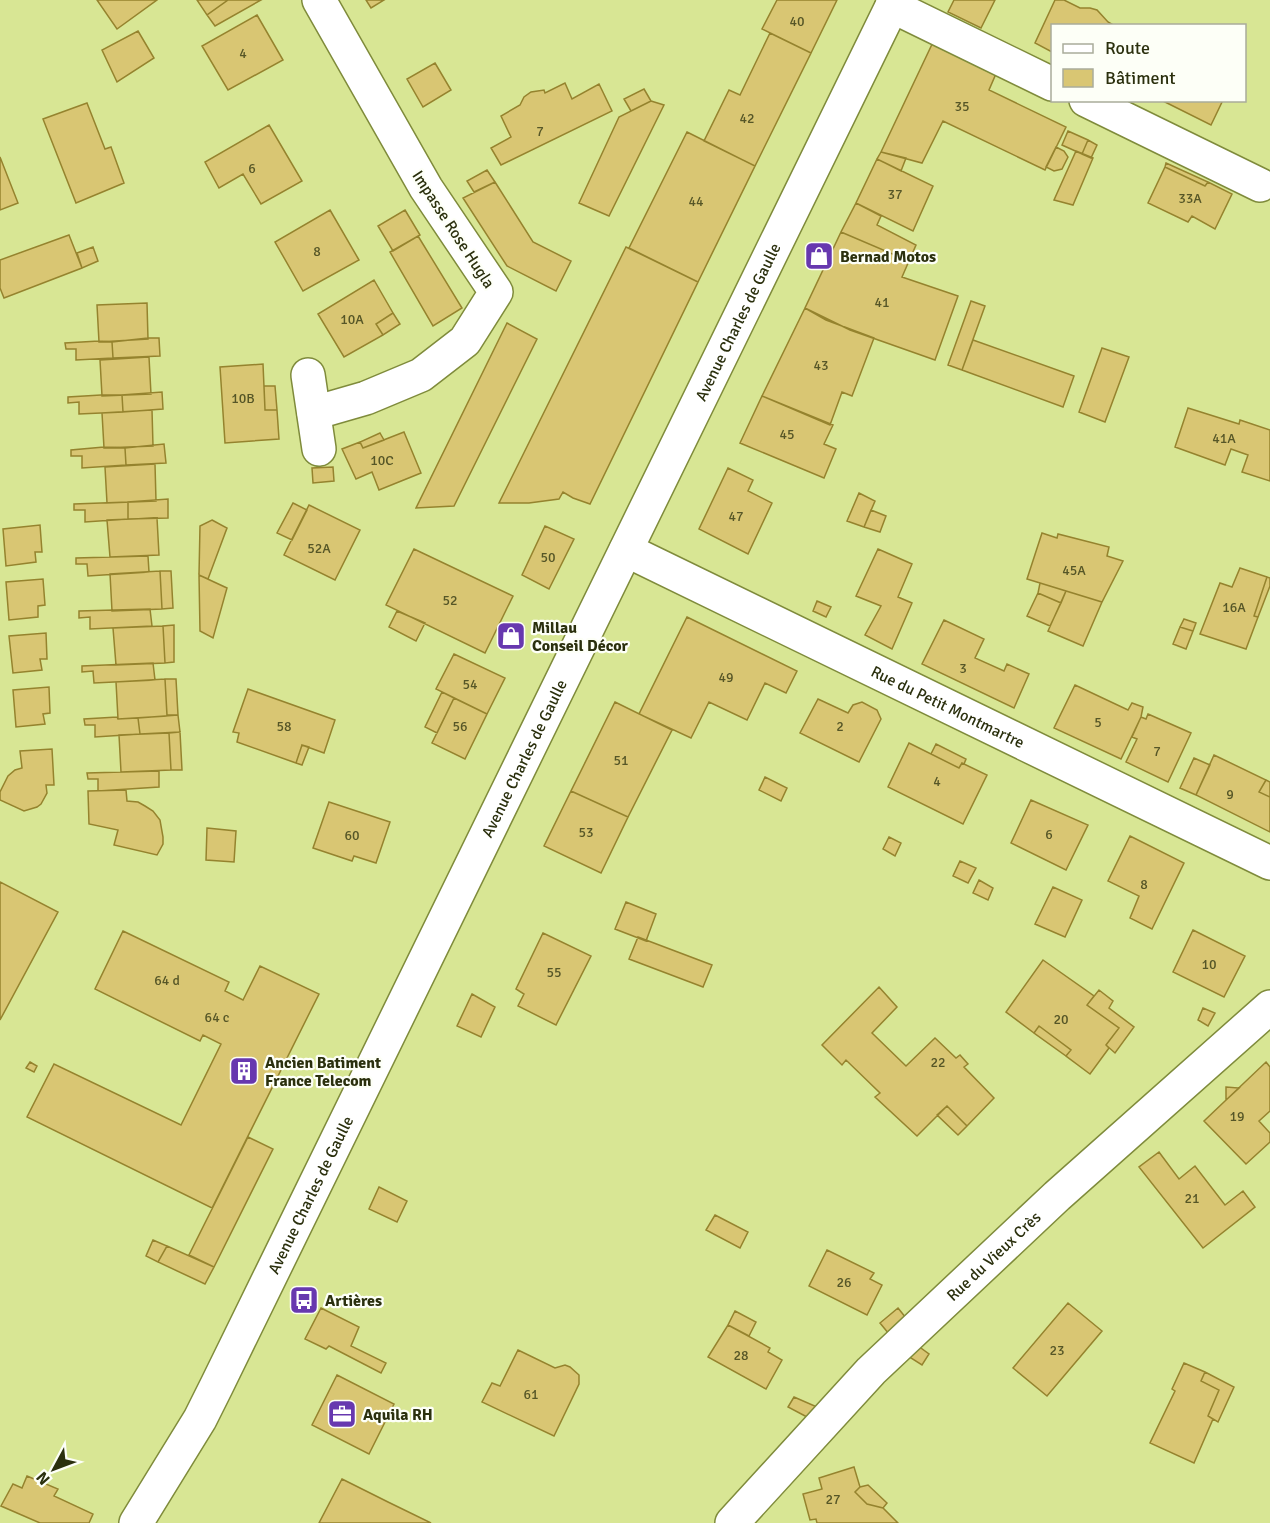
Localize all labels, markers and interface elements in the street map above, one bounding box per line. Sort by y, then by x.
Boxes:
house number: 40 [789,13,805,30]
legend [1051,24,1246,102]
text: Route [1105,37,1150,59]
house number: 4 [239,45,247,62]
text: Bâtiment [1105,67,1176,89]
house number: 35 [954,98,970,115]
house number: 42 [739,110,755,127]
house number: 7 [536,123,544,140]
house number: 6 [248,160,256,177]
street label: Impasse Rose Hugla [408,167,499,292]
house number: 37 [887,186,903,203]
house number: 33A [1178,190,1202,207]
house number: 44 [688,193,704,210]
street label: Avenue Charles de Gaulle [691,240,786,404]
shop icon: Bernad Motos [803,240,835,272]
house number: 8 [313,243,321,260]
place label: Bernad Motos [840,247,936,267]
house number: 41 [874,294,890,311]
house number: 10A [340,311,364,328]
house number: 43 [813,357,829,374]
house number: 10B [231,390,255,407]
house number: 45 [779,426,795,443]
house number: 41A [1212,430,1236,447]
house number: 10C [370,452,394,469]
house number: 47 [728,508,744,525]
house number: 52A [307,540,331,557]
house number: 50 [540,549,556,566]
house number: 45A [1062,562,1086,579]
house number: 52 [442,592,458,609]
house number: 16A [1222,599,1246,616]
place label: Millau Conseil Décor [532,618,629,656]
shop icon: Millau Conseil Décor [495,620,527,652]
house number: 3 [959,660,967,677]
street label: Rue du Petit Montmartre [868,662,1027,753]
house number: 49 [718,669,734,686]
house number: 54 [462,676,478,693]
street label: Avenue Charles de Gaulle [478,676,572,841]
house number: 5 [1094,714,1102,731]
house number: 58 [276,718,292,735]
house number: 56 [452,718,468,735]
house number: 2 [836,718,844,735]
house number: 7 [1153,743,1161,760]
house number: 51 [613,752,629,769]
house number: 4 [933,773,941,790]
house number: 9 [1226,786,1234,803]
house number: 53 [578,824,594,841]
house number: 6 [1045,826,1053,843]
house number: 60 [344,827,360,844]
house number: 8 [1140,876,1148,893]
house number: 10 [1201,956,1217,973]
house number: 55 [546,964,562,981]
house number: 64 d [154,972,180,989]
house number: 64 c [205,1009,230,1026]
house number: 20 [1053,1011,1069,1028]
place label: Ancien Batiment France Telecom [265,1053,381,1091]
house number: 22 [930,1054,946,1071]
building icon: Ancien Batiment France Telecom [228,1055,260,1087]
house number: 19 [1229,1108,1245,1125]
street label: Avenue Charles de Gaulle [264,1113,358,1277]
house number: 21 [1184,1190,1200,1207]
street label: Rue du Vieux Crès [943,1208,1045,1306]
house number: 26 [836,1274,852,1291]
bus stop icon: Artières [288,1284,320,1316]
place label: Artières [325,1291,382,1311]
house number: 23 [1049,1342,1065,1359]
house number: 28 [733,1347,749,1364]
house number: 61 [523,1386,539,1403]
office icon: Aquila RH [326,1398,358,1430]
place label: Aquila RH [363,1405,433,1425]
north arrow [24,1439,84,1499]
text: N [32,1467,55,1489]
house number: 27 [825,1491,841,1508]

